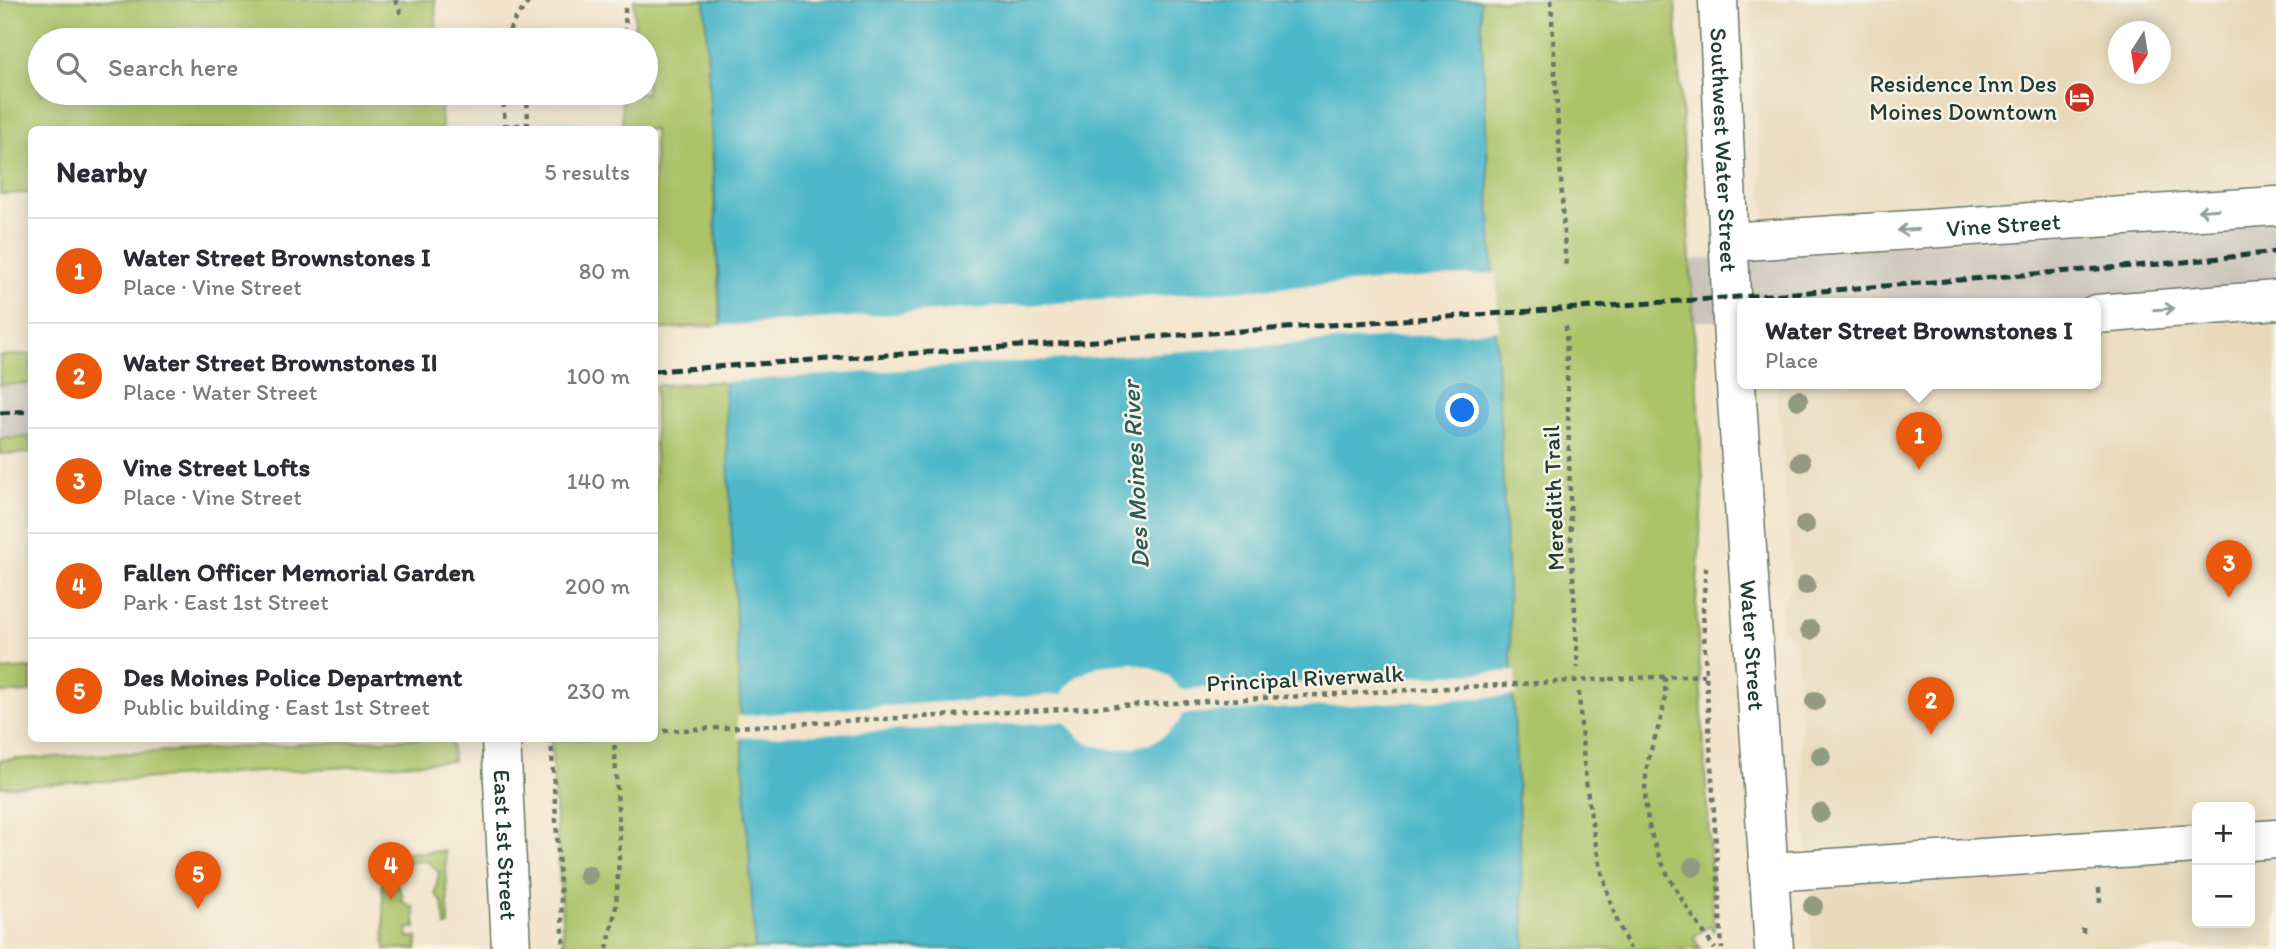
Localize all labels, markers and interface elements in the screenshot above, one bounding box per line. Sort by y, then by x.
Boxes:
north arrow [2108,21,2171,84]
street label: Southwest Water Street [1705,27,1744,273]
search box [28,28,658,105]
icon: search [52,48,90,86]
text: Search here [108,51,238,83]
place label: Residence Inn Des Moines Downtown [1869,69,2057,126]
hotel icon: Residence Inn Des Moines Downtown [2063,80,2097,114]
text: Nearby [56,153,147,190]
text: 5 results [544,158,630,186]
one-way arrow [2197,204,2220,217]
street label: Vine Street [1945,206,2062,242]
one-way arrow [1896,223,1919,236]
text: Water Street Brownstones I [123,241,431,273]
text: 1 [74,257,84,285]
text: 80 m [579,257,630,285]
text: Place · Vine Street [123,273,302,301]
popup [1737,298,2101,389]
one-way arrow [2152,302,2175,315]
text: Water Street Brownstones I [1765,314,2073,346]
text: Water Street Brownstones II [123,346,438,378]
text: Place [1765,346,1818,374]
text: 2 [73,362,85,390]
text: 100 m [566,362,630,390]
water label: Des Moines River [1114,377,1156,570]
text: Place · Water Street [123,378,317,406]
your location [1445,393,1479,427]
pin: 1 [1896,412,1942,470]
street label: Meredith Trail [1536,425,1570,571]
text: Vine Street Lofts [123,451,310,483]
text: 3 [73,467,85,495]
text: 140 m [567,467,630,495]
text: Place · Vine Street [123,483,302,511]
pin: 3 [2206,540,2252,598]
text: Fallen Officer Memorial Garden [123,556,475,588]
text: 4 [72,572,86,600]
text: 200 m [565,572,630,600]
street label: Water Street [1735,579,1772,711]
text: Park · East 1st Street [123,588,329,616]
street label: Principal Riverwalk [1206,658,1405,698]
text: Des Moines Police Department [123,661,462,693]
text: 5 [73,677,85,705]
text: 230 m [567,677,630,705]
pin: 2 [1908,677,1954,735]
text: Public building · East 1st Street [123,693,430,721]
street label: East 1st Street [488,769,524,921]
map controls [2192,802,2255,928]
button: + [2192,802,2255,865]
pin: 4 [368,842,414,900]
pin: 5 [175,851,221,909]
button: − [2192,865,2255,928]

